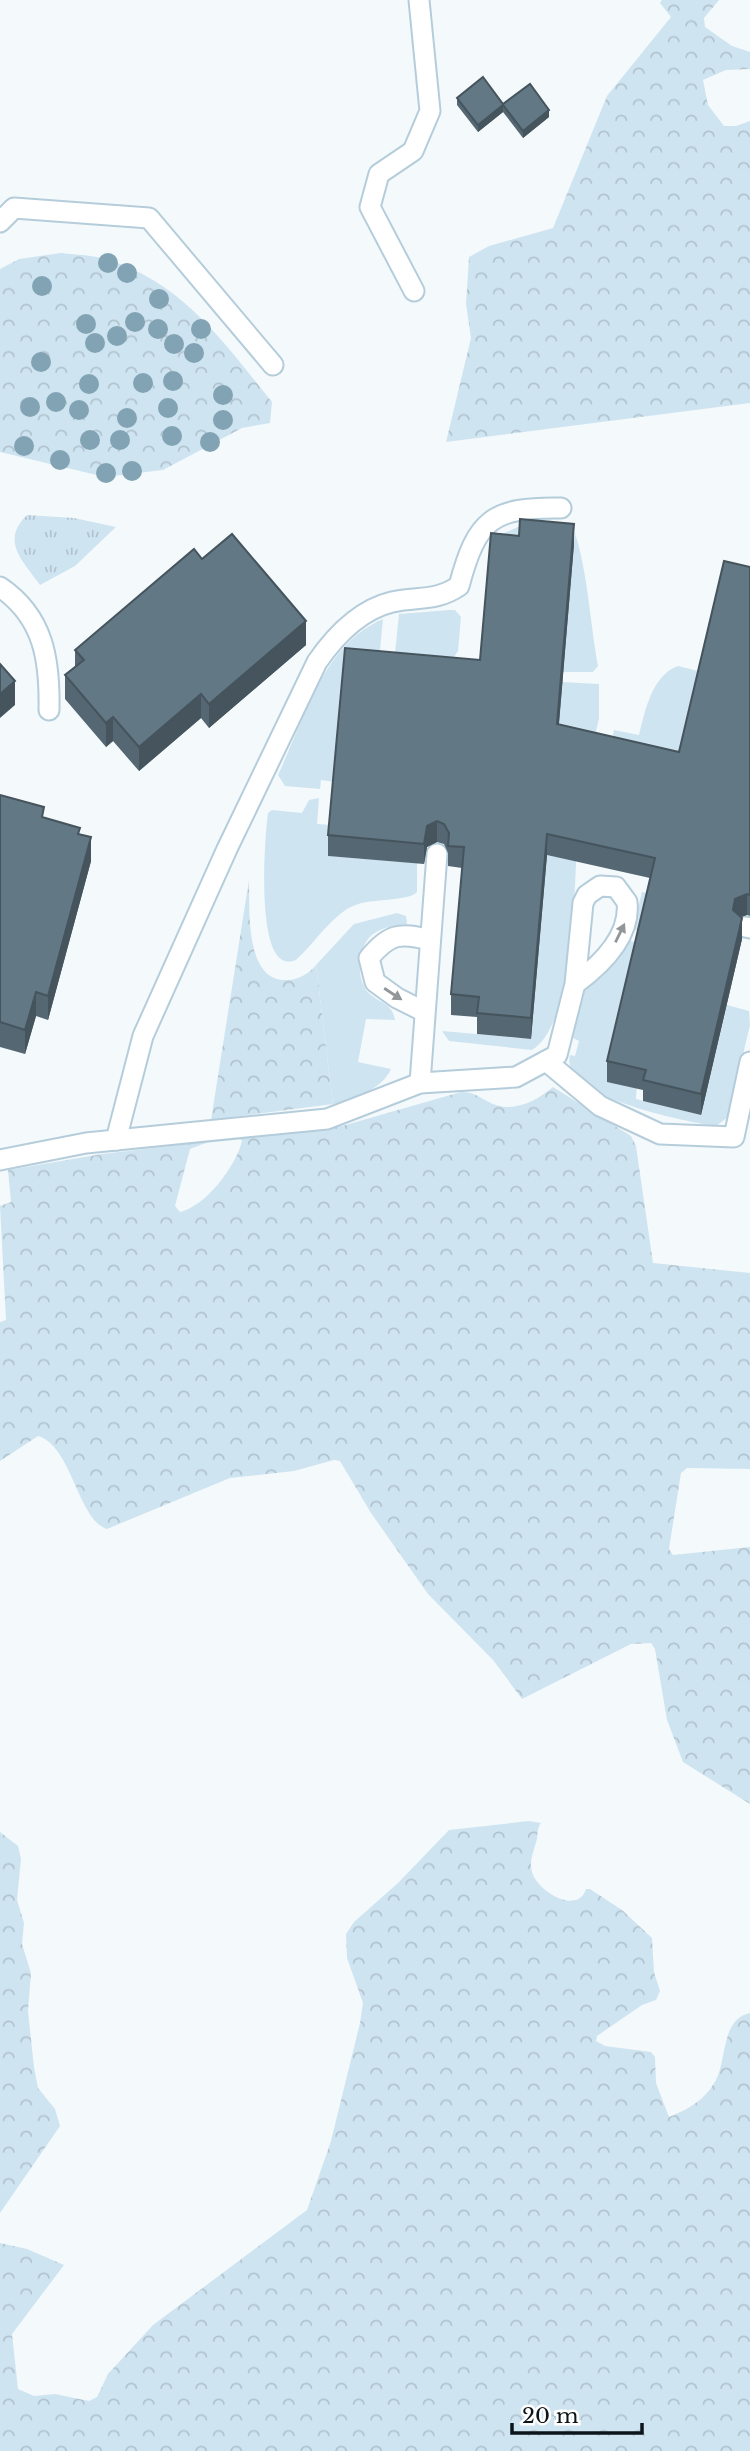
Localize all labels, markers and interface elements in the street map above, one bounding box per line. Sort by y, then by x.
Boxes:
one-way arrow [614,923,625,943]
one-way arrow [383,988,402,1001]
scale bar [512,2392,642,2436]
text: 20 m [522,2403,579,2429]

